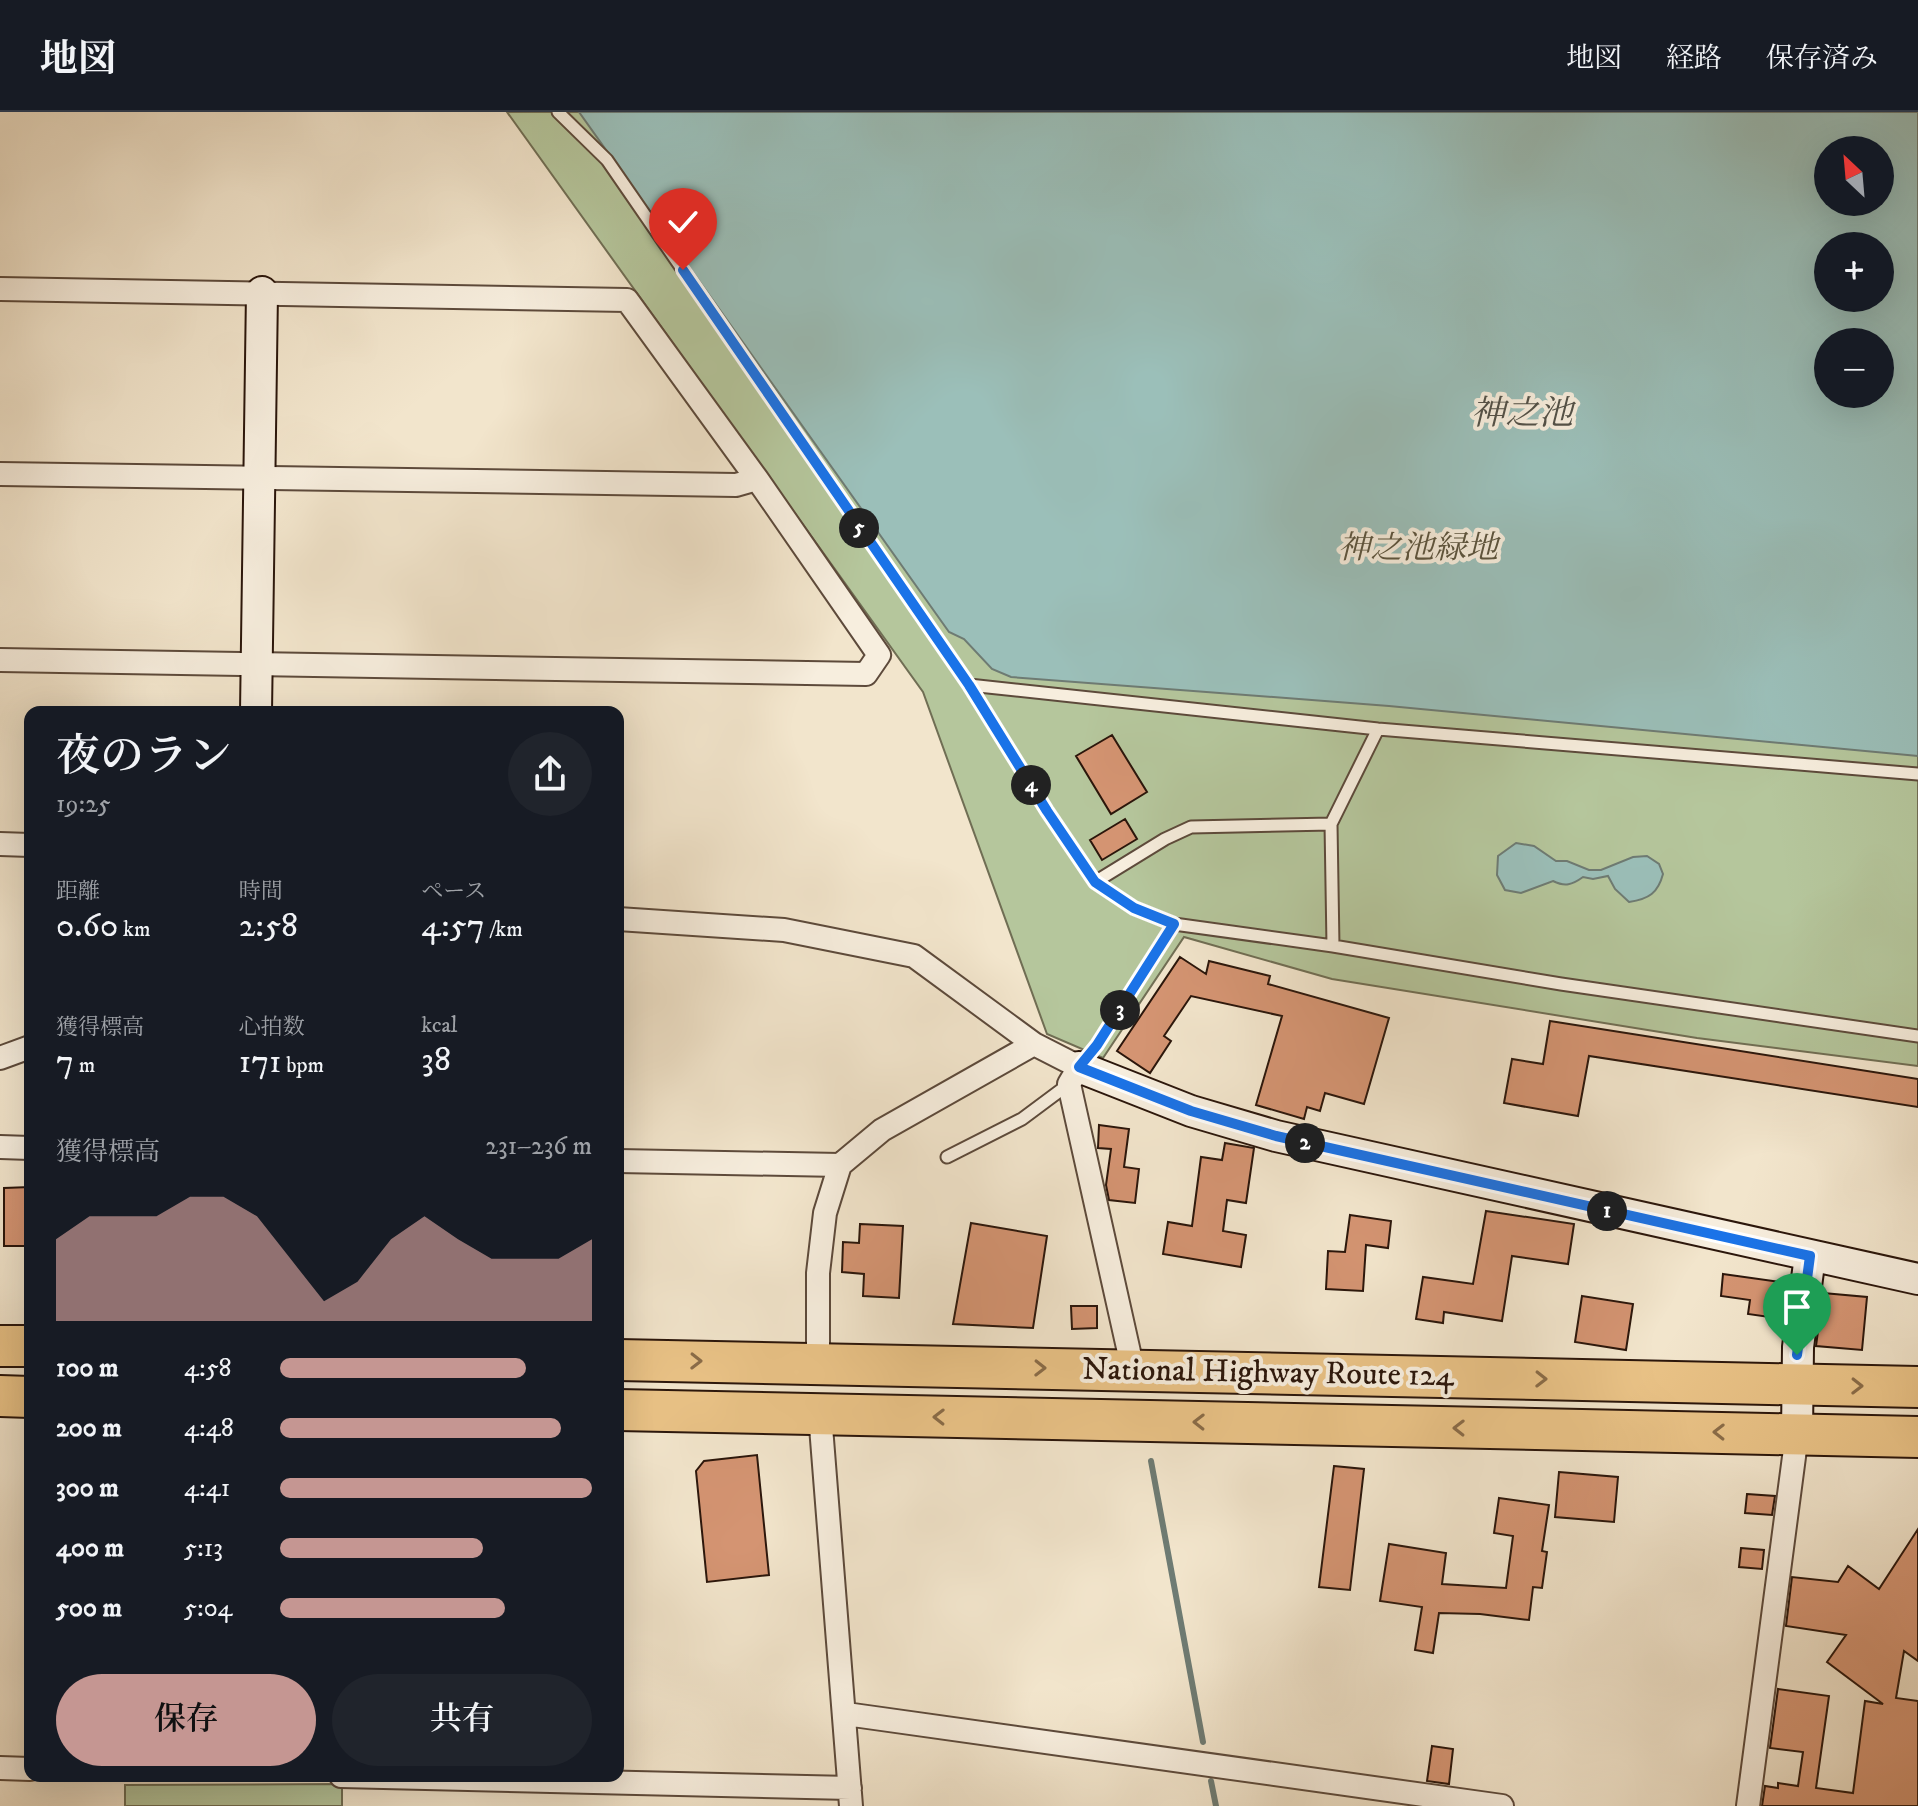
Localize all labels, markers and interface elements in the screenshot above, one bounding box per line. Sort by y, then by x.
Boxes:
text: 地図 [40,36,116,84]
text: 地図 [1566,41,1622,76]
text: 経路 [1666,41,1722,76]
text: 保存済み [1766,41,1878,76]
north arrow [1814,136,1894,216]
map controls [1814,136,1894,408]
pin [649,188,717,270]
icon: check [661,200,705,244]
button: + [1814,232,1894,312]
button: − [1814,328,1894,408]
water label: 神之池 [1471,393,1577,435]
pin: 5 [839,508,879,548]
text: 5 [854,514,864,541]
park label: 神之池緑地 [1338,529,1501,569]
text: 夜のラン [56,730,232,785]
button: share [508,732,592,816]
pin: 4 [1011,765,1051,805]
text: 4 [1025,771,1037,798]
text: 19:25 [56,788,111,821]
text: 距離 [56,878,100,905]
text: 時間 [239,878,283,905]
text: ペース [421,878,486,905]
text: 0.60 [56,905,118,947]
text: 2:58 [239,905,298,947]
text: 4:57 [421,905,485,947]
text: km [118,916,151,943]
text: /km [485,916,523,943]
pin: 3 [1100,990,1140,1030]
text: 3 [1116,996,1124,1023]
text: kcal [421,1012,457,1039]
text: 獲得標高 [56,1014,144,1041]
text: 心拍数 [239,1014,305,1041]
text: 38 [421,1039,451,1081]
text: 7 [56,1041,74,1083]
text: 171 [239,1041,282,1083]
text: m [74,1052,95,1079]
text: bpm [282,1052,324,1079]
pin: 2 [1285,1123,1325,1163]
text: 2 [1300,1129,1310,1156]
text: 231–236 m [485,1130,592,1163]
text: 獲得標高 [56,1136,160,1169]
pin: 1 [1587,1191,1627,1231]
text: 1 [1603,1197,1611,1224]
pin [1763,1273,1831,1355]
icon: arrive [1775,1285,1819,1329]
street label: National Highway Route 124 [1082,1350,1455,1396]
text: 100 m [56,1352,119,1385]
text: 4:58 [184,1352,232,1385]
one-way arrow [690,1353,703,1370]
one-way arrow [1034,1360,1047,1377]
one-way arrow [1535,1370,1548,1387]
one-way arrow [1851,1377,1864,1394]
one-way arrow [932,1408,945,1426]
text: 200 m [56,1412,122,1445]
text: 4:48 [184,1412,234,1445]
one-way arrow [1192,1413,1205,1431]
one-way arrow [1452,1419,1465,1436]
one-way arrow [1712,1423,1725,1441]
text: 300 m [56,1472,119,1505]
text: 4:41 [184,1472,230,1505]
text: 400 m [56,1532,124,1565]
text: 5:13 [184,1532,223,1565]
text: 500 m [56,1592,122,1625]
text: 5:04 [184,1592,233,1625]
button: 保存 [56,1674,316,1766]
button: 共有 [332,1674,592,1766]

